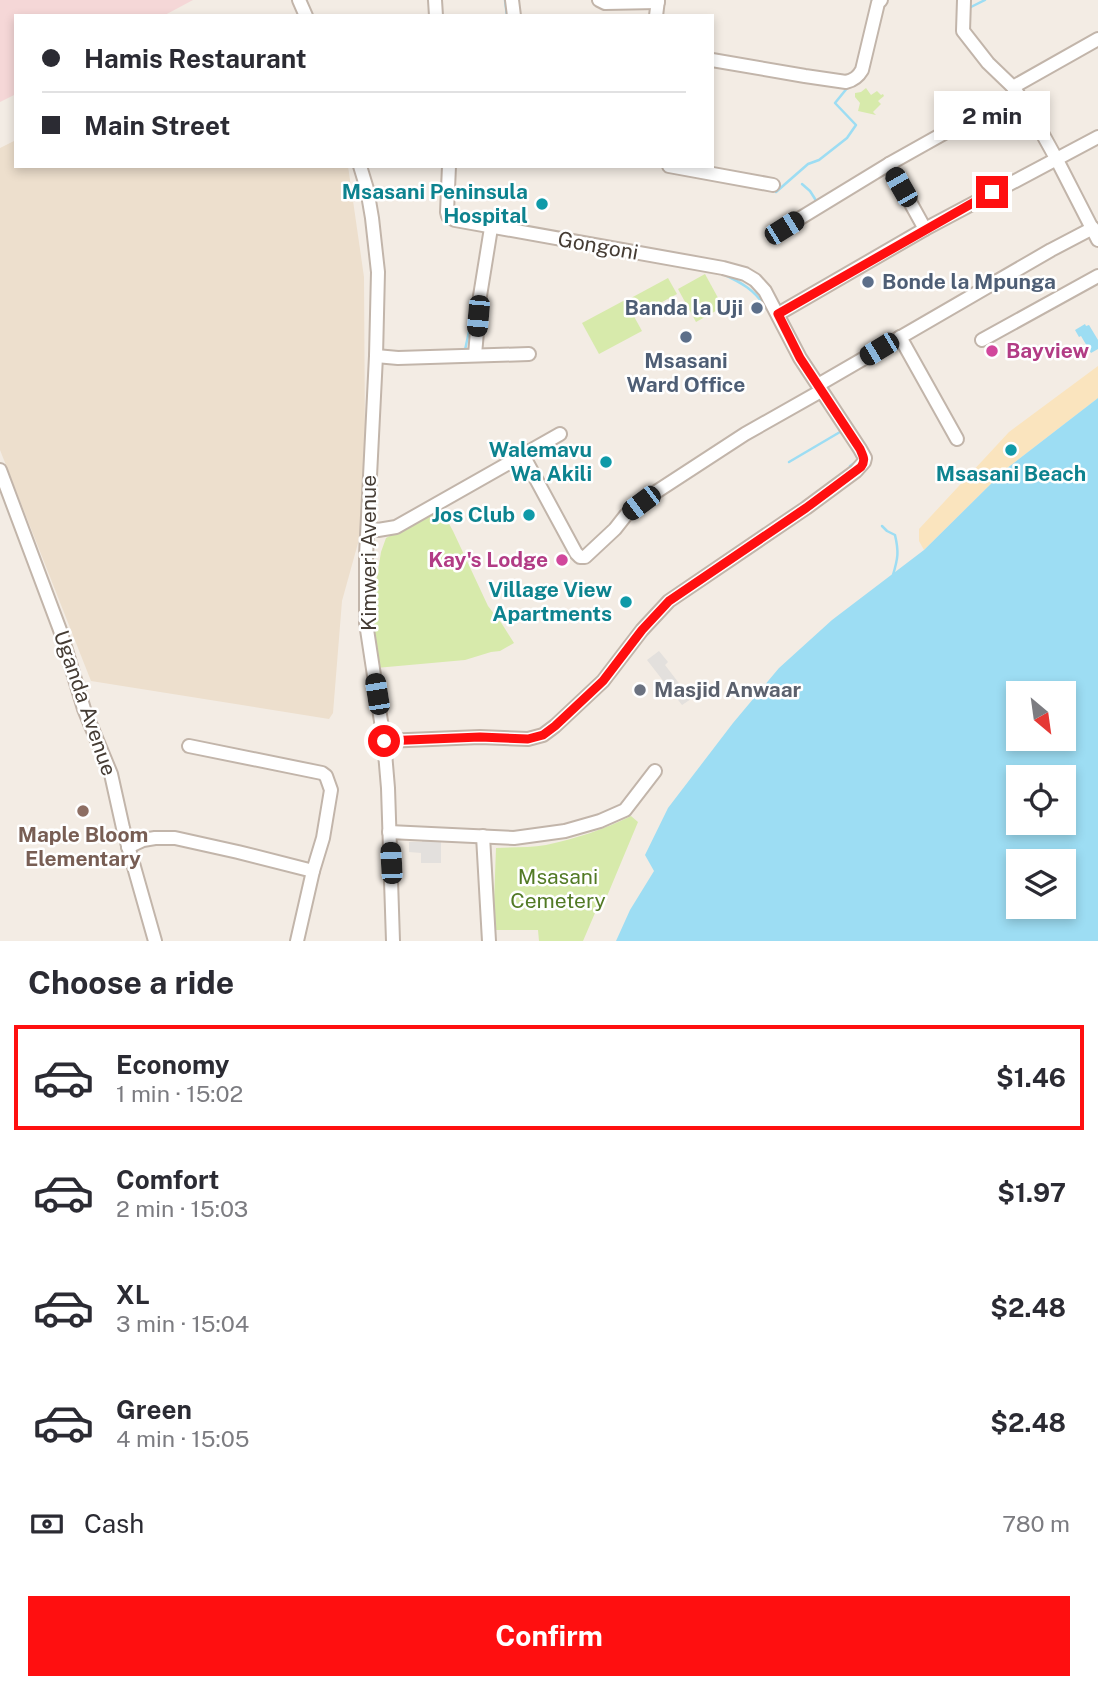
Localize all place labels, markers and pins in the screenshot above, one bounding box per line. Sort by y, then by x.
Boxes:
place label: Msasani Peninsula Hospital [342,179,528,228]
marker: Msasani Peninsula Hospital [534,196,550,212]
place label: Bonde la Mpunga [882,269,1056,294]
marker: Bonde la Mpunga [860,274,876,290]
place label: Banda la Uji [624,295,743,320]
marker: Banda la Uji [749,300,765,316]
marker: Msasani Ward Office [678,329,694,345]
place label: Bayview [1006,338,1089,363]
marker: Bayview [984,343,1000,359]
place label: Msasani Ward Office [627,348,745,397]
place label: Walemavu Wa Akili [489,437,592,486]
marker: Msasani Beach [1003,442,1019,458]
marker: Walemavu Wa Akili [598,454,614,470]
place label: Msasani Beach [936,461,1086,486]
place label: Jos Club [432,502,515,527]
marker: Jos Club [521,507,537,523]
place label: Kay's Lodge [428,547,548,572]
marker: Kay's Lodge [554,552,570,568]
place label: Village View Apartments [488,577,612,626]
marker: Village View Apartments [618,594,634,610]
place label: Masjid Anwaar [654,677,802,702]
marker: Masjid Anwaar [632,682,648,698]
marker: Maple Bloom Elementary [75,803,91,819]
place label: Maple Bloom Elementary [18,822,148,871]

